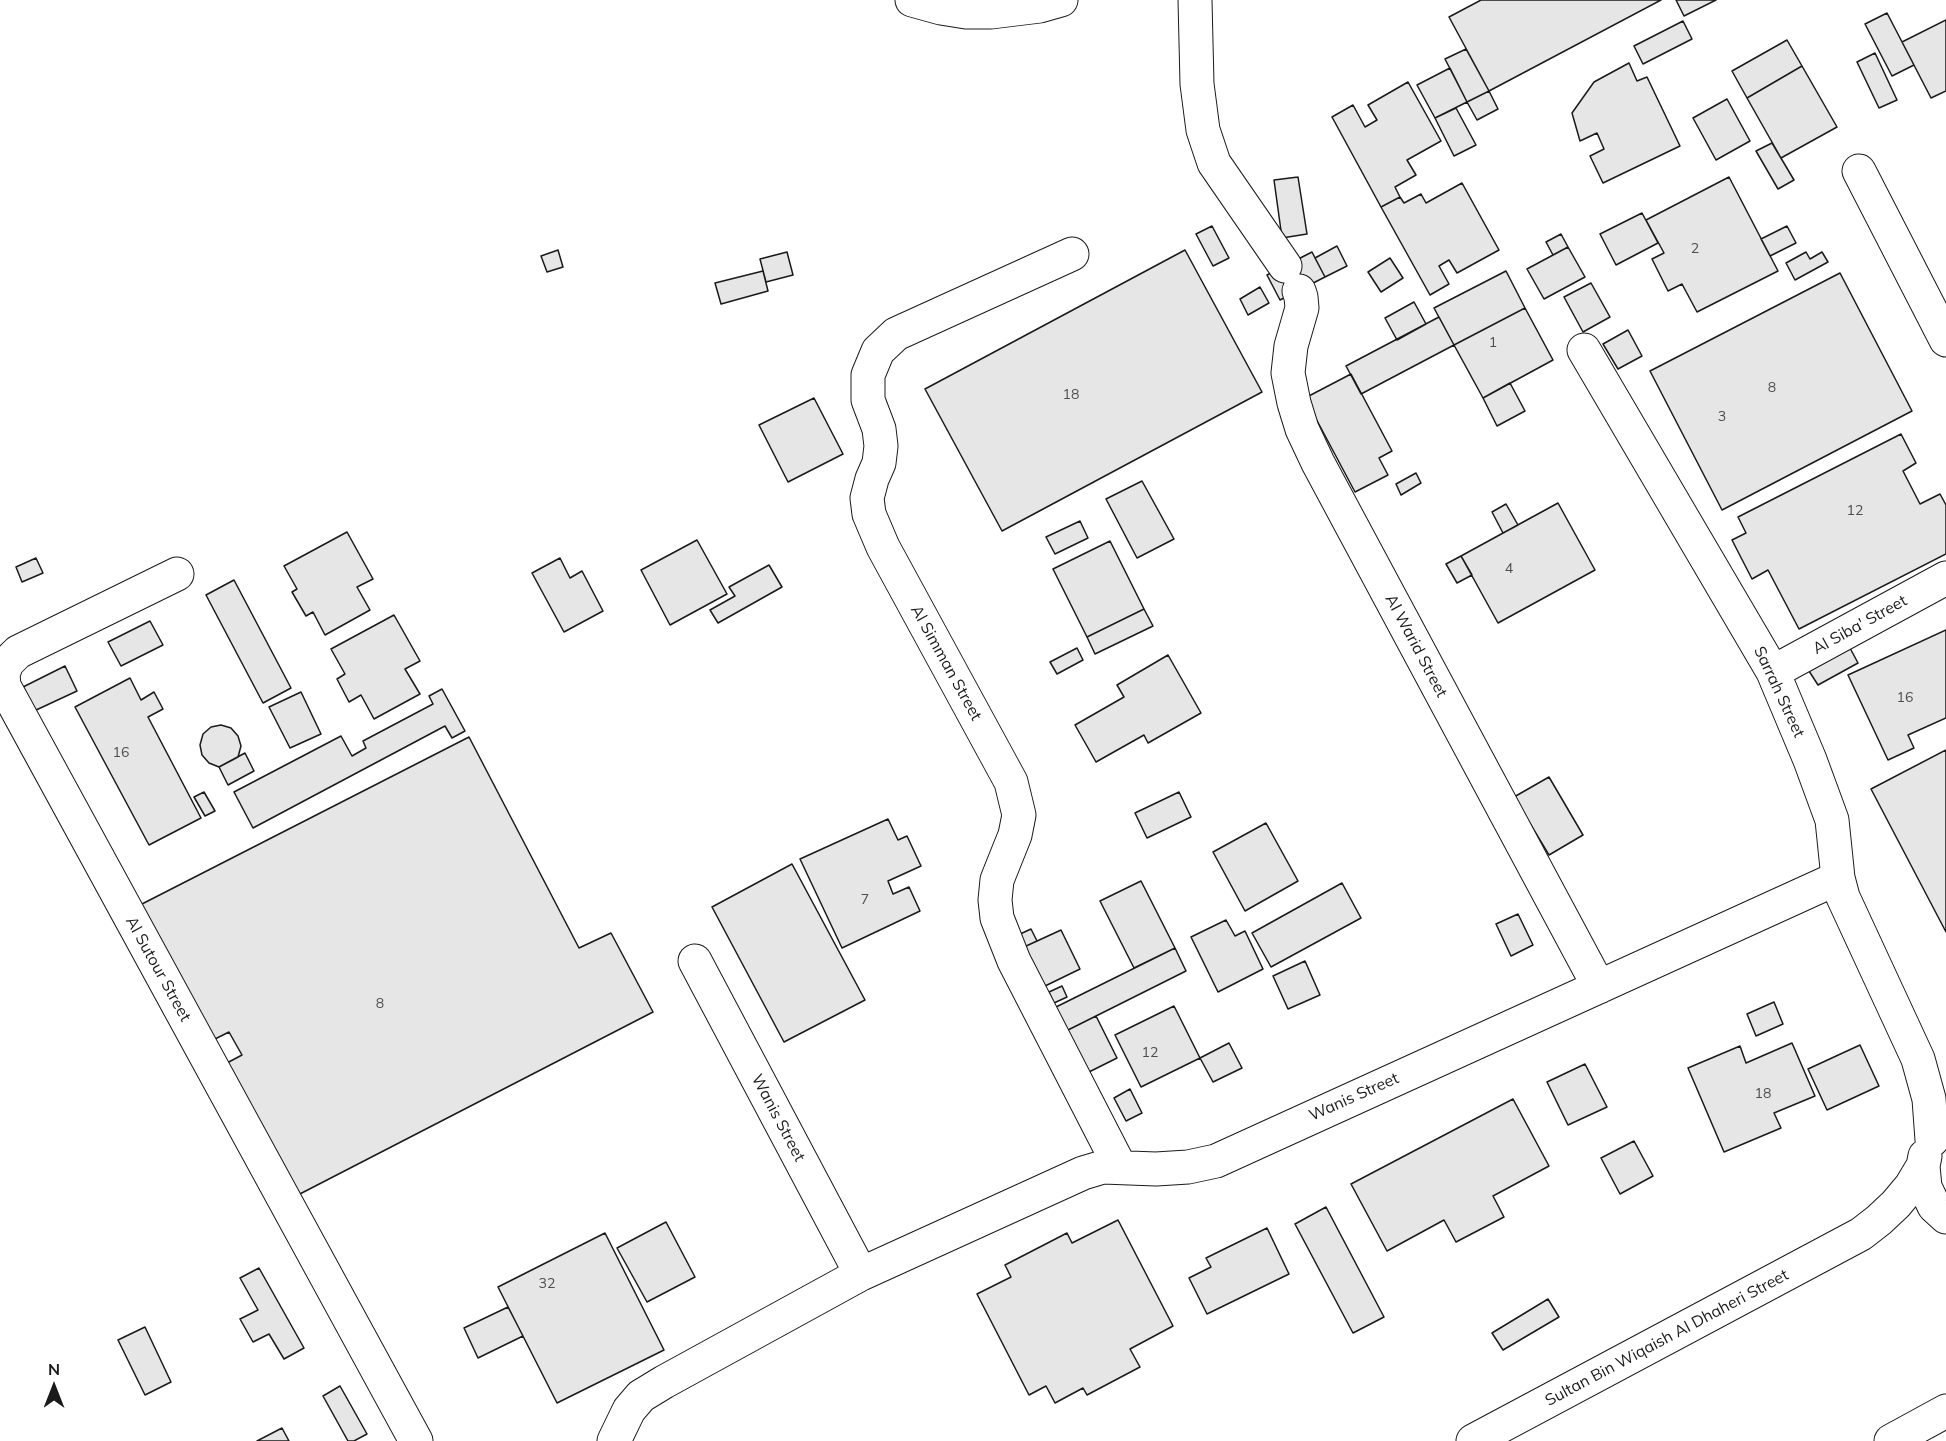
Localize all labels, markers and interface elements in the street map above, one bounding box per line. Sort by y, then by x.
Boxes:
house number: 2 [1691,241,1699,257]
house number: 1 [1489,335,1497,351]
house number: 8 [1768,380,1776,396]
house number: 18 [1063,387,1079,403]
house number: 3 [1718,409,1726,425]
house number: 12 [1847,503,1863,519]
house number: 4 [1505,561,1513,577]
street label: Al Warid Street [1381,591,1451,701]
street label: Al Siba' Street [1810,591,1910,659]
street label: Al Simman Street [906,602,986,724]
street label: Sarrah Street [1749,643,1809,741]
house number: 16 [1897,690,1913,706]
house number: 16 [113,745,129,761]
house number: 7 [861,892,869,908]
street label: Al Sutour Street [121,913,195,1025]
house number: 8 [376,996,384,1012]
house number: 12 [1142,1045,1158,1061]
street label: Wanis Street [1306,1069,1402,1125]
street label: Wanis Street [747,1071,809,1165]
house number: 18 [1755,1086,1771,1102]
street label: Sultan Bin Wiqaish Al Dhaheri Street [1542,1265,1792,1411]
house number: 32 [539,1276,555,1292]
north arrow [24,1357,84,1417]
text: N [48,1359,60,1379]

